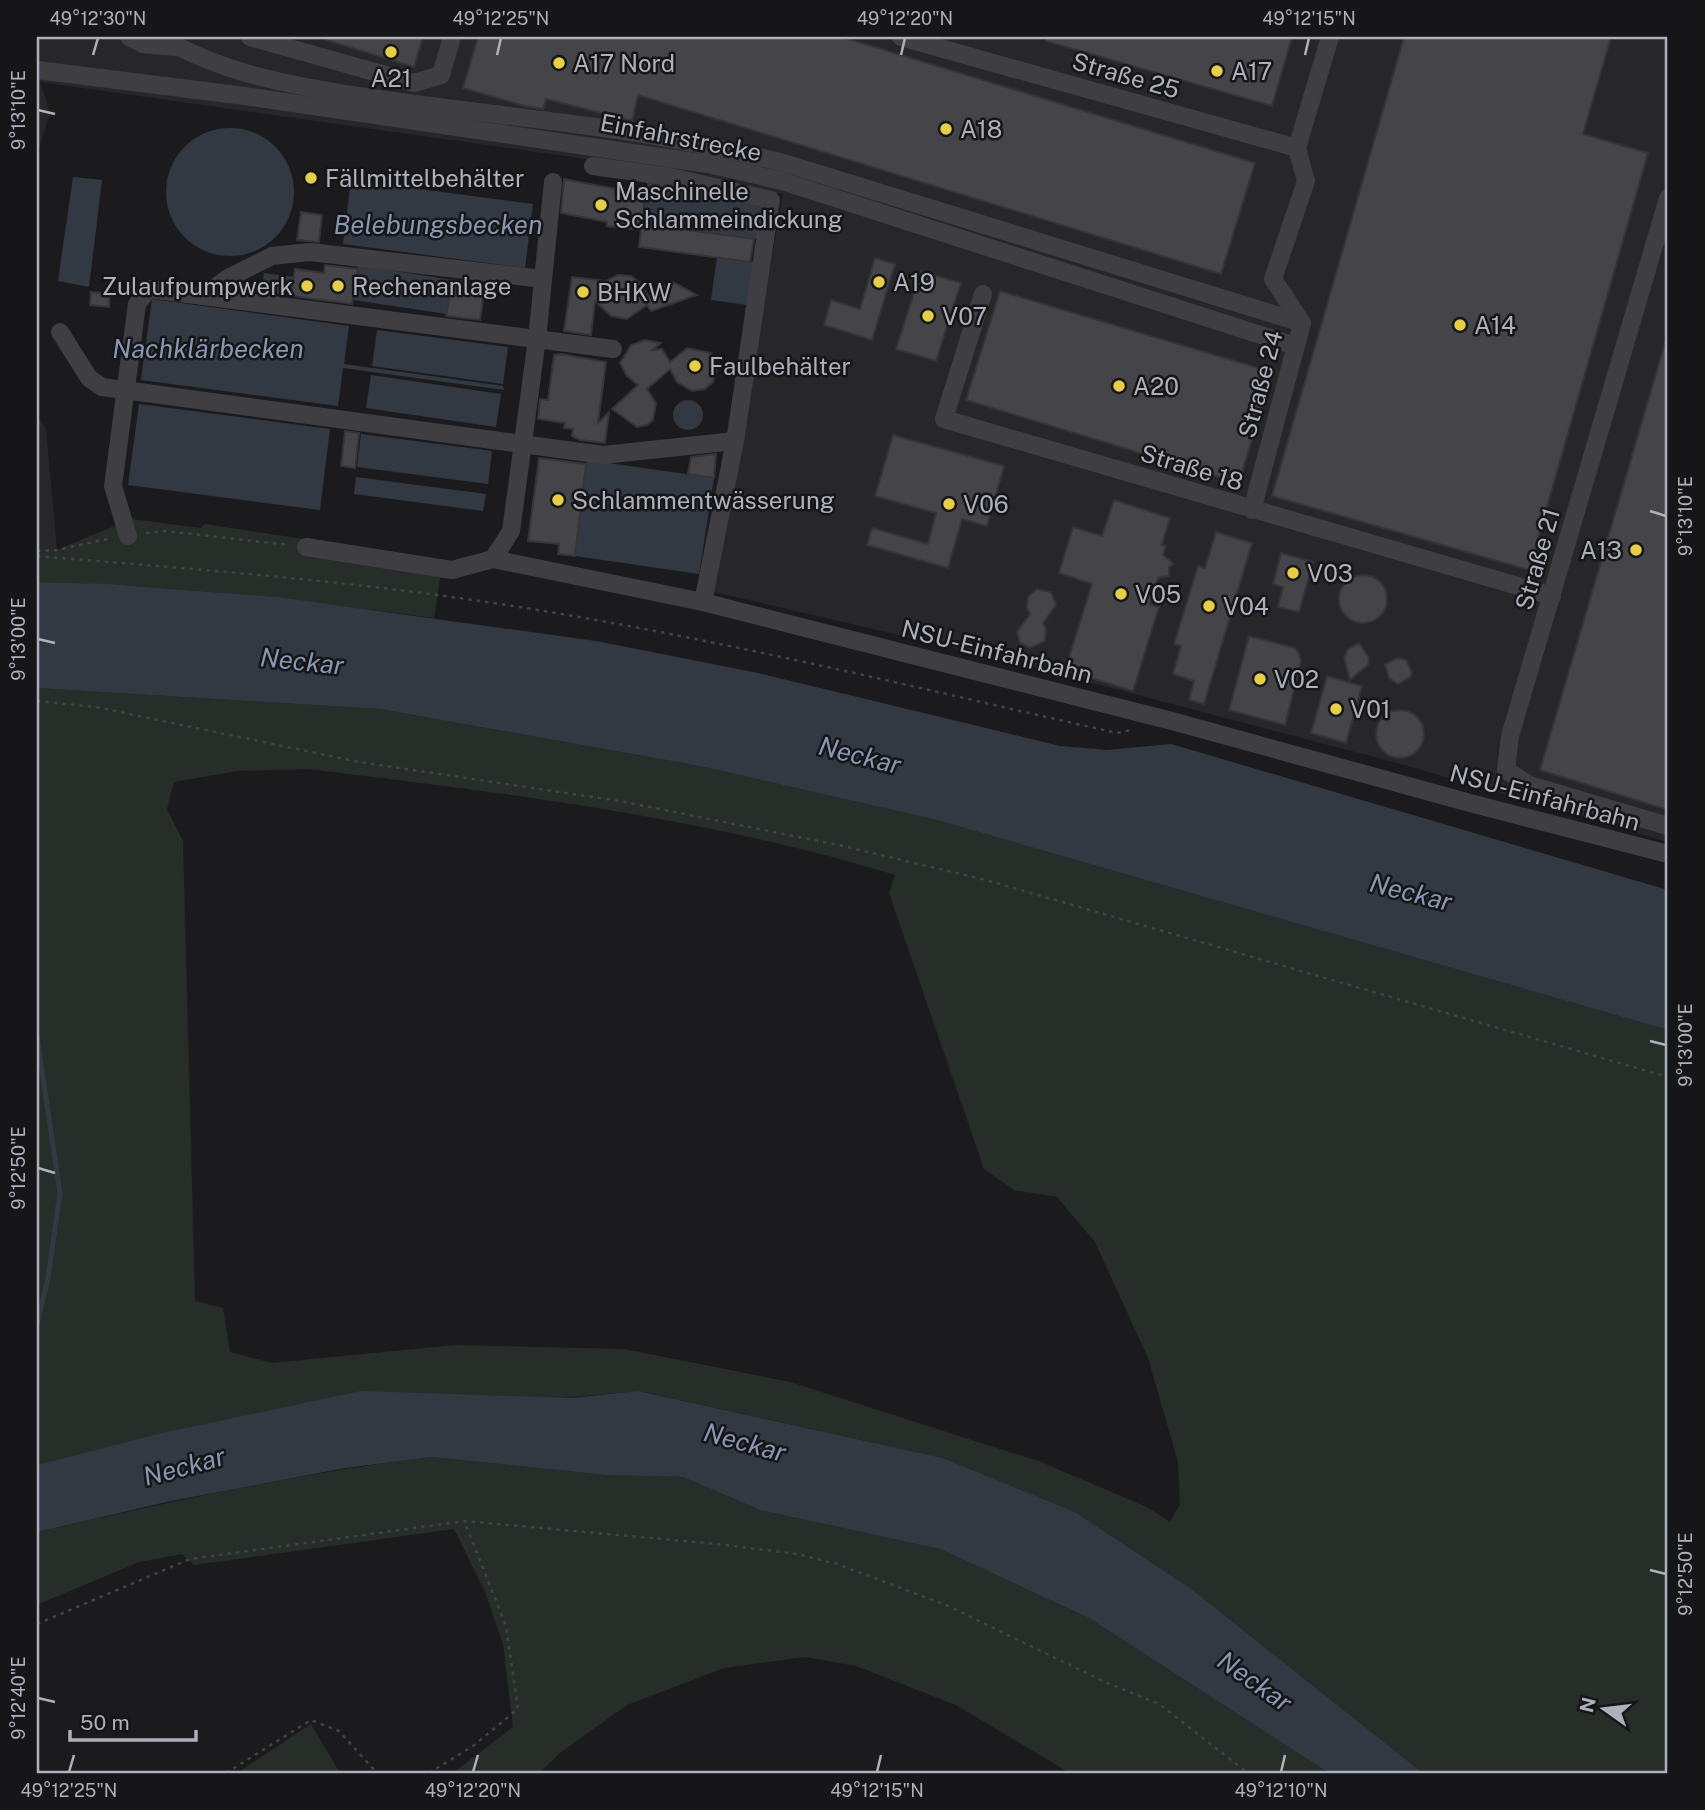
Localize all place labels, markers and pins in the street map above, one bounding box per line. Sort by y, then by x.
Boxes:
marker: A21 [383,44,399,60]
place label: A17 Nord [573,49,675,77]
marker: A17 Nord [551,55,567,71]
place label: A17 [1231,57,1272,85]
marker: A17 [1209,63,1225,79]
place label: A21 [370,64,412,92]
place label: A18 [960,115,1002,143]
marker: A18 [938,121,954,137]
place label: Fällmittelbehälter [325,164,524,192]
marker: Fällmittelbehälter [303,170,319,186]
place label: Maschinelle Schlammeindickung [615,177,843,233]
marker: Maschinelle Schlammeindickung [593,197,609,213]
place label: A19 [893,268,935,296]
place label: Zulaufpumpwerk [102,272,293,300]
place label: Rechenanlage [352,272,511,300]
marker: A19 [871,274,887,290]
marker: Zulaufpumpwerk [299,278,315,294]
marker: Rechenanlage [330,278,346,294]
place label: BHKW [597,278,671,306]
marker: BHKW [575,284,591,300]
place label: V07 [942,302,987,330]
marker: V07 [920,308,936,324]
place label: A14 [1474,311,1516,339]
marker: A14 [1452,317,1468,333]
place label: Faulbehälter [709,352,851,380]
marker: Faulbehälter [687,358,703,374]
place label: A20 [1133,372,1179,400]
marker: A20 [1111,378,1127,394]
place label: Schlammentwässerung [572,486,835,514]
place label: V06 [963,490,1009,518]
marker: Schlammentwässerung [550,492,566,508]
marker: V06 [941,496,957,512]
place label: A13 [1580,536,1622,564]
marker: A13 [1628,542,1644,558]
place label: V03 [1307,559,1353,587]
marker: V03 [1285,565,1301,581]
place label: V05 [1135,580,1181,608]
marker: V05 [1113,586,1129,602]
place label: V04 [1223,592,1269,620]
marker: V04 [1201,598,1217,614]
place label: V02 [1274,665,1319,693]
marker: V02 [1252,671,1268,687]
place label: V01 [1350,695,1391,723]
marker: V01 [1328,701,1344,717]

